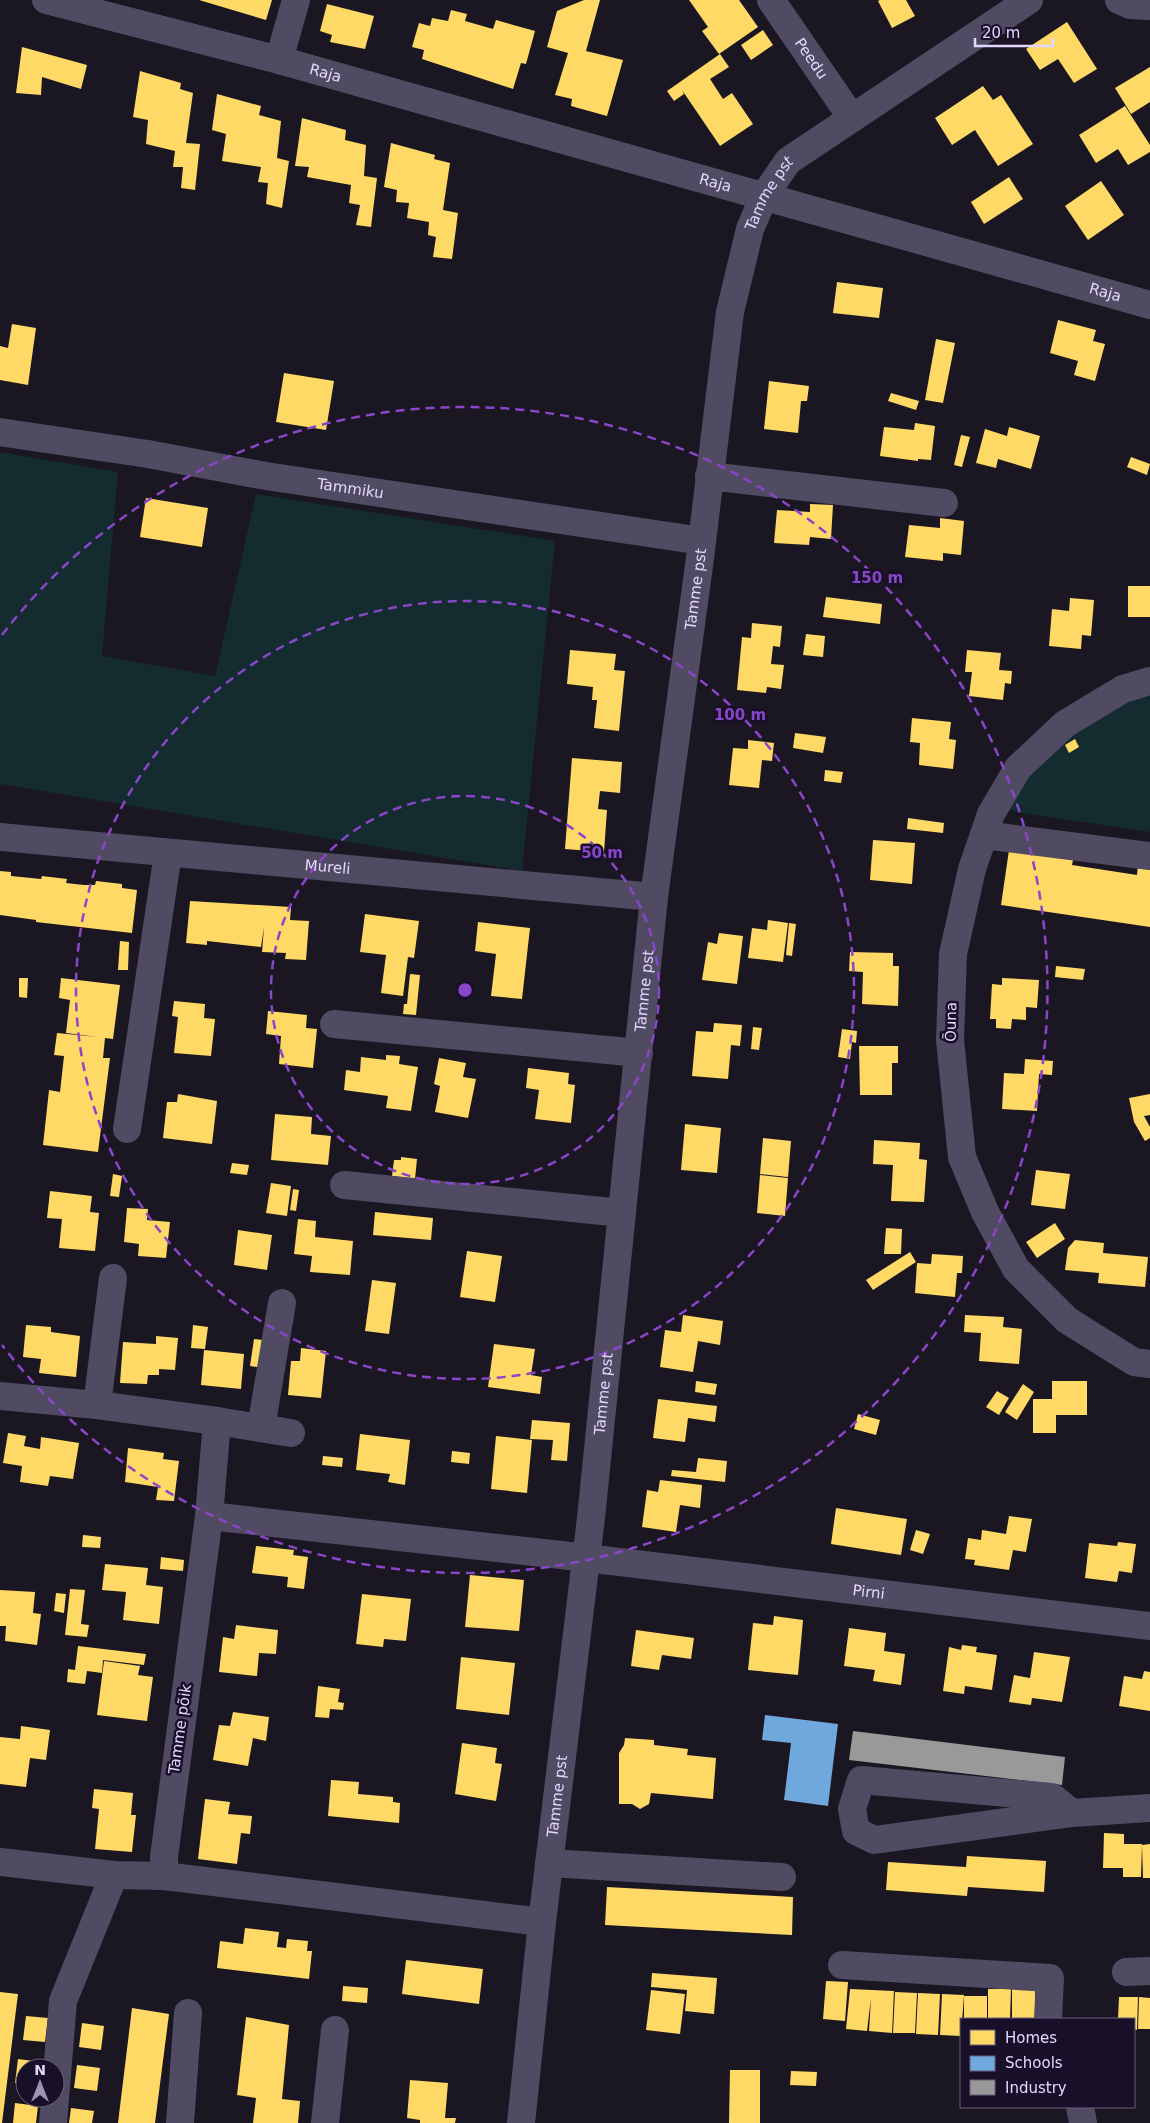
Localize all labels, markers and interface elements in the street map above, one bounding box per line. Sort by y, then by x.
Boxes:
scale bar [975,15,1052,47]
text: 20 m [982,24,1020,42]
street label: Peedu [791,34,832,83]
street label: Raja [307,60,344,86]
street label: Tamme pst [741,152,796,234]
street label: Raja [697,170,734,196]
street label: Raja [1087,279,1123,306]
street label: Tammiku [315,475,385,502]
street label: Tamme pst [681,547,710,632]
text: 150 m [851,569,903,587]
text: 100 m [714,706,766,724]
text: 50 m [581,844,623,862]
street label: Mureli [304,856,351,878]
street label: Tamme pst [631,949,658,1034]
centre of rings [456,981,474,999]
street label: Õuna [941,1002,960,1042]
street label: Tamme pst [590,1352,617,1437]
street label: Pirni [851,1581,886,1603]
street label: Tamme põik [165,1683,195,1776]
street label: Tamme pst [543,1754,571,1839]
legend [960,2018,1135,2108]
text: Homes [1005,2029,1057,2047]
text: Schools [1005,2054,1063,2072]
north arrow [15,2058,65,2108]
text: N [34,2062,46,2078]
text: Industry [1005,2079,1067,2097]

